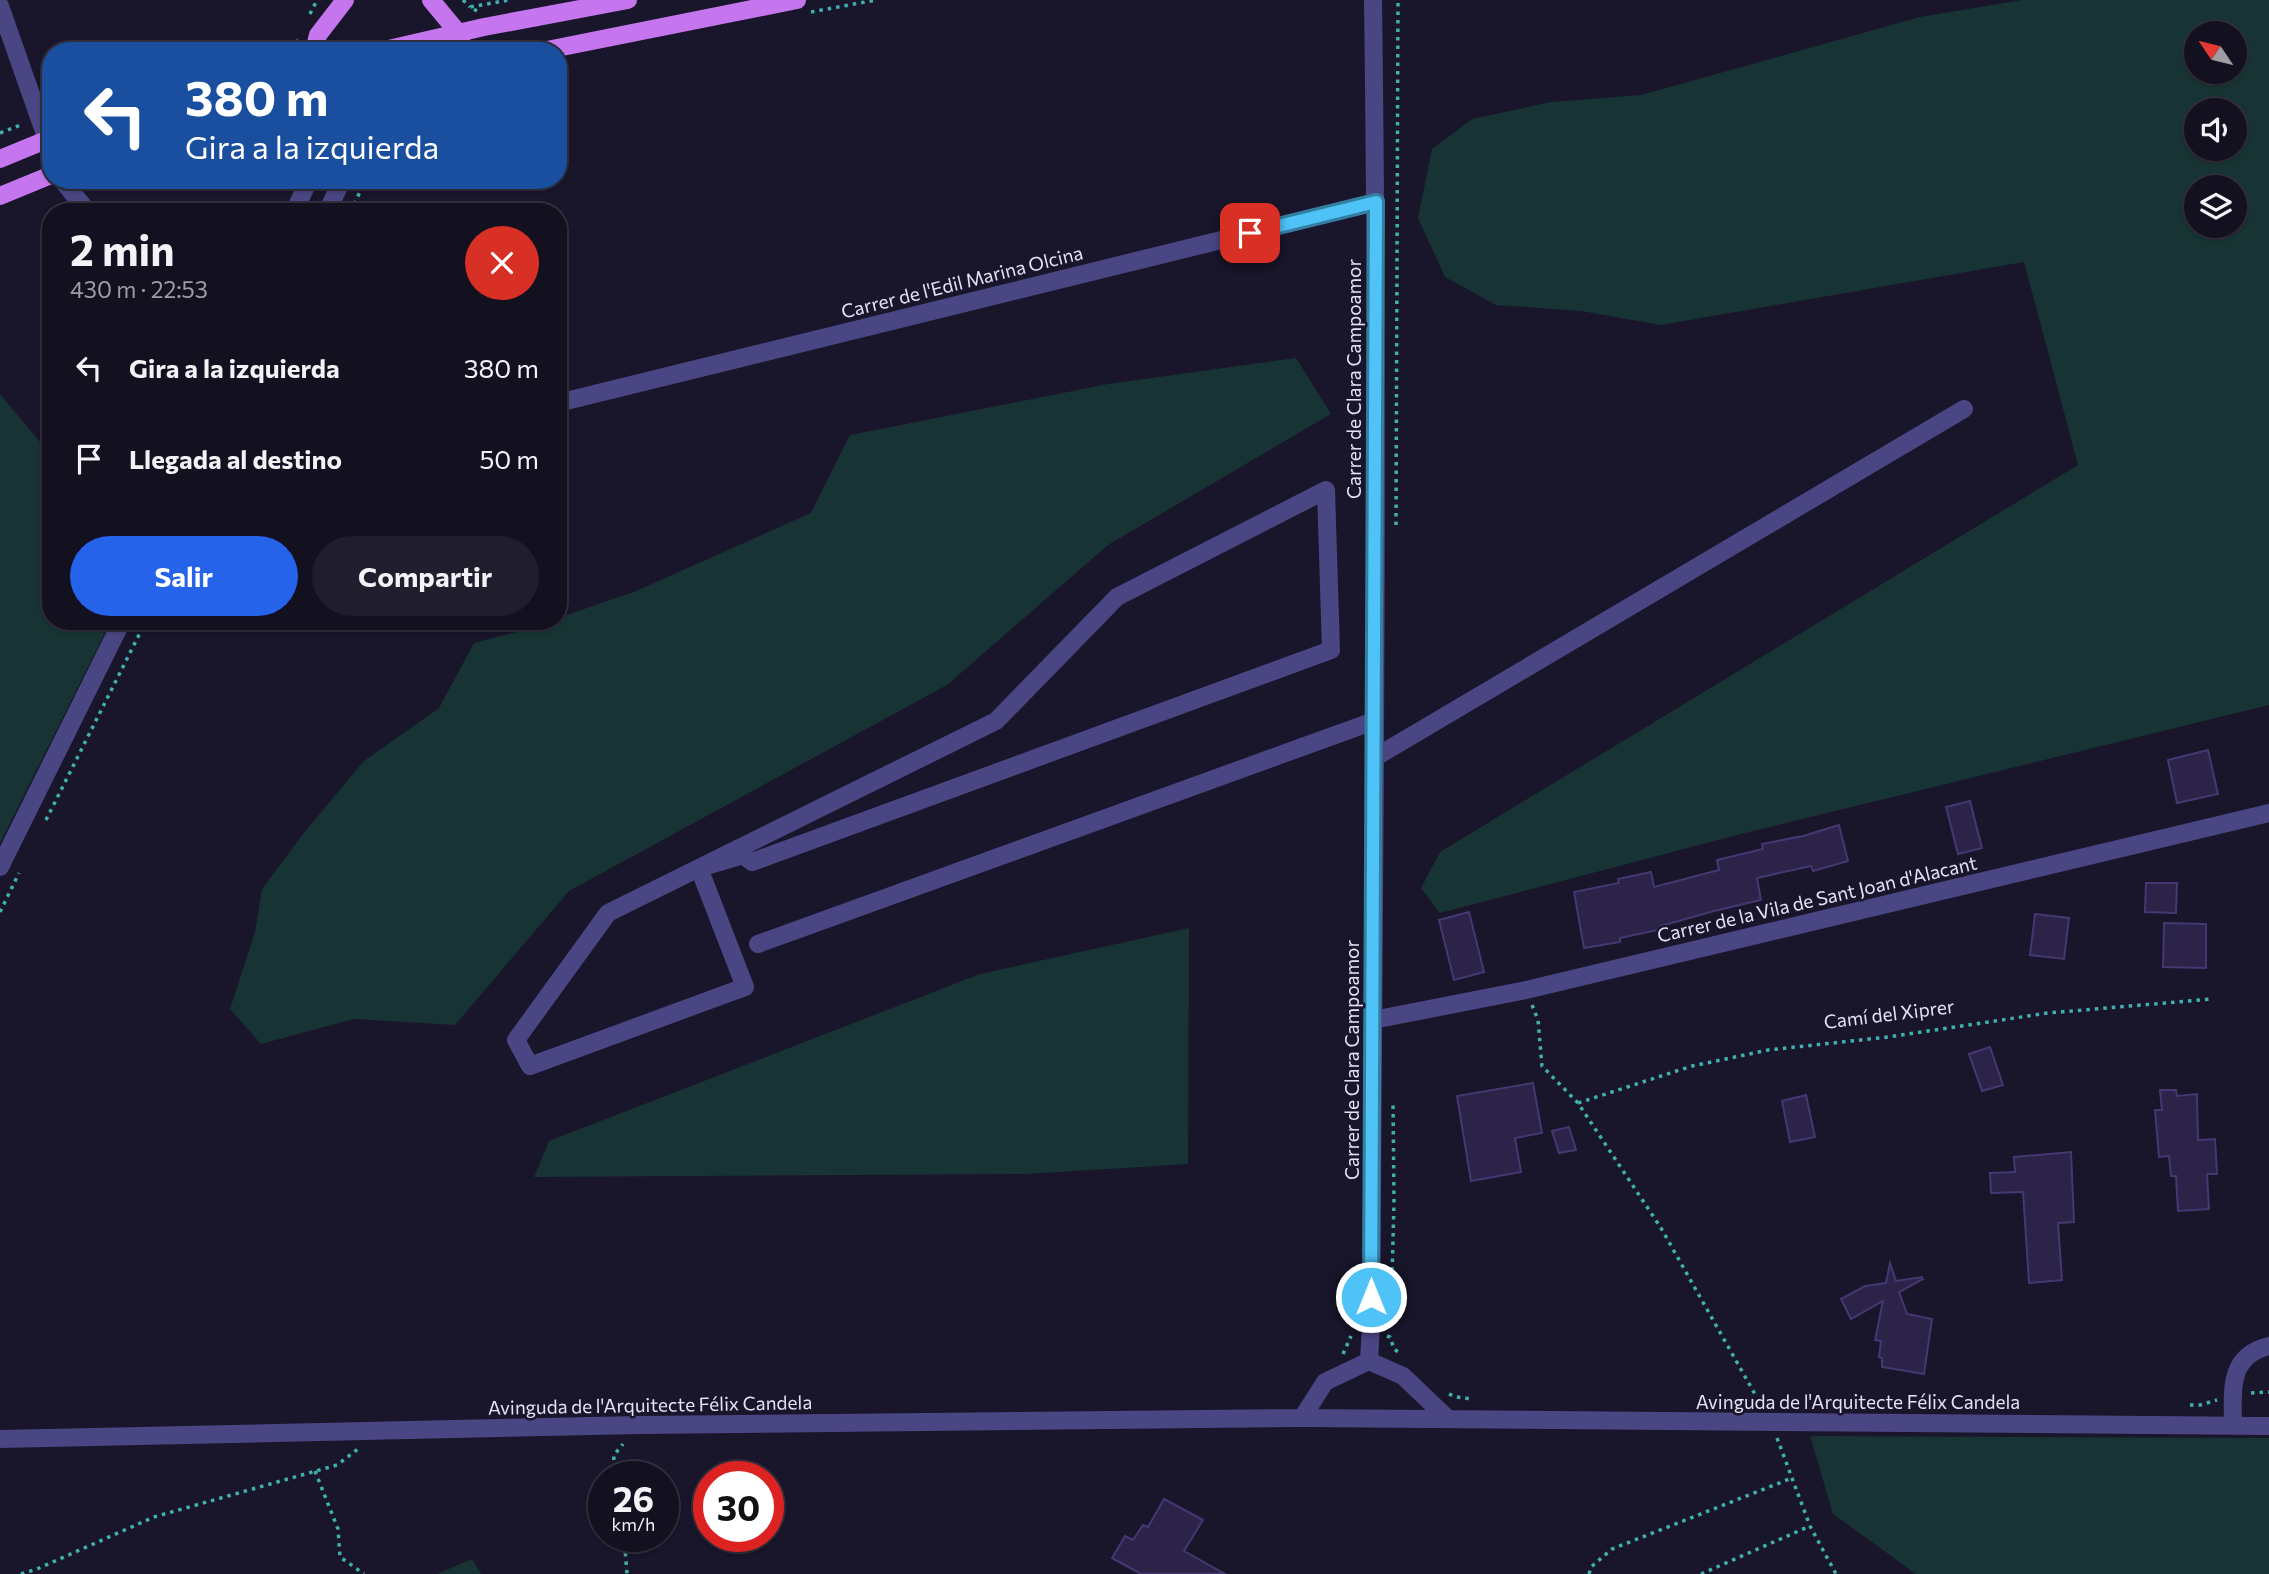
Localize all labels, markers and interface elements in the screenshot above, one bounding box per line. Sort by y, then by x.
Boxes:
north arrow [2184,21,2247,84]
map controls [2184,21,2247,238]
text: 380 m [185,66,329,126]
icon: left [70,70,161,161]
button: sound [2184,98,2247,161]
text: Gira a la izquierda [185,126,439,166]
button: layers [2184,175,2247,238]
pin [1220,203,1280,263]
icon: arrive [1231,214,1269,252]
text: 2 min [70,223,175,275]
button: close [465,226,539,300]
street label: Carrer de l'Edil Marina Olcina [839,240,1085,323]
street label: Carrer de Clara Campoamor [1342,259,1365,499]
text: 430 m · 22:53 [70,275,208,303]
icon: left [70,349,108,387]
text: Gira a la izquierda [129,352,340,383]
text: 380 m [464,352,539,383]
icon: arrive [70,440,108,478]
text: Llegada al destino [129,443,342,474]
text: 50 m [479,443,539,474]
button: Salir [70,536,298,616]
button: Compartir [312,536,539,616]
street label: Carrer de la Vila de Sant Joan d'Alacant [1655,850,1979,947]
street label: Carrer de Clara Campoamor [1340,940,1363,1180]
street label: Camí del Xiprer [1822,994,1956,1033]
position arrow [1334,1260,1408,1334]
street label: Avinguda de l'Arquitecte Félix Candela [488,1390,812,1419]
street label: Avinguda de l'Arquitecte Félix Candela [1696,1390,2020,1413]
speed limit sign: 30 [693,1461,784,1552]
text: 26 [613,1476,654,1519]
text: km/h [612,1513,655,1535]

